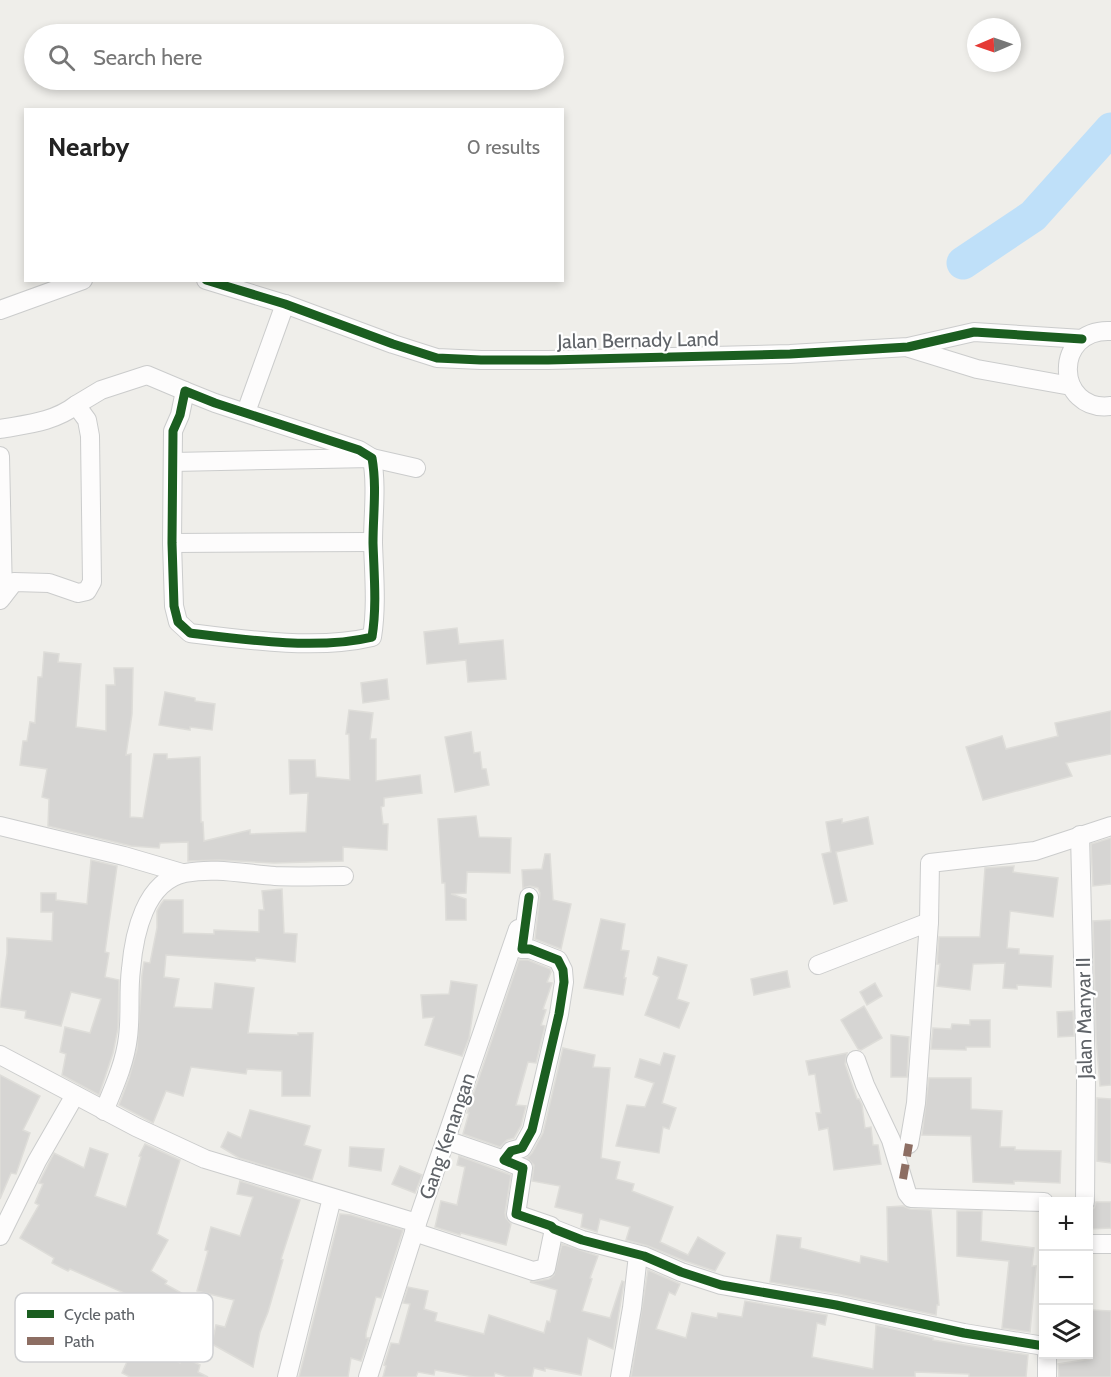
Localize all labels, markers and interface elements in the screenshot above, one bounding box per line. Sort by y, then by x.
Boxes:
north arrow [967,18,1021,72]
search box [24,24,564,90]
icon: search [45,41,78,74]
text: Search here [93,44,202,71]
text: Nearby [48,131,129,163]
text: 0 results [467,135,540,159]
street label: Jalan Bernady Land [556,327,719,353]
street label: Jalan Manyar II [1071,957,1097,1080]
street label: Gang Kenangan [414,1070,480,1202]
map controls [1039,1197,1093,1359]
button: + [1039,1197,1093,1251]
button: − [1039,1251,1093,1305]
legend [15,1293,213,1362]
text: Cycle path [64,1305,135,1324]
button: layers [1039,1305,1093,1359]
text: Path [64,1332,95,1351]

